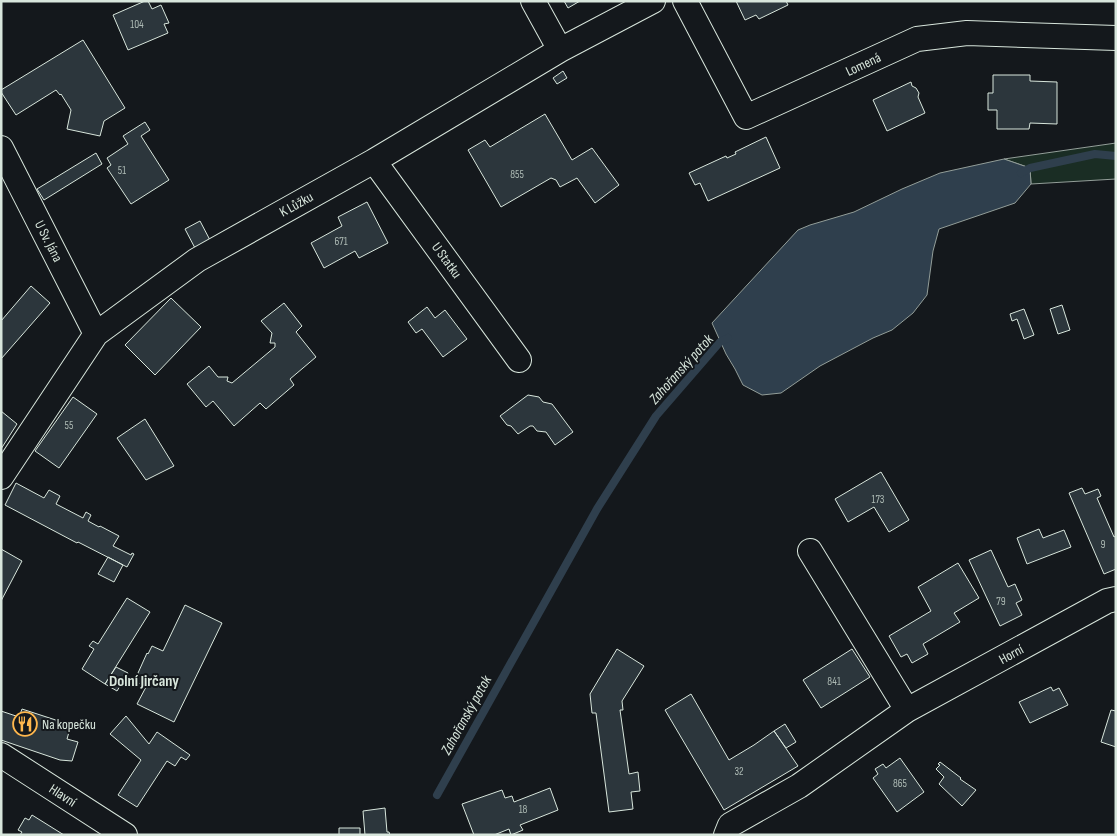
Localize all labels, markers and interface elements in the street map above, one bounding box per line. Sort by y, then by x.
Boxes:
house number: 104 [130,18,144,31]
street label: Lomená [843,49,883,80]
house number: 51 [118,164,126,177]
house number: 855 [510,168,524,181]
street label: K Lůžku [276,188,316,221]
street label: U Sv. Jána [31,218,66,265]
house number: 671 [334,235,348,248]
street label: U Statku [428,239,465,282]
water label: Zahořanský potok [644,330,718,409]
house number: 55 [65,419,73,432]
house number: 173 [872,493,885,506]
house number: 9 [1101,538,1106,551]
house number: 79 [996,595,1006,608]
street label: Horní [996,641,1027,668]
district label: Dolní Jirčany [109,672,179,691]
water label: Zahořanský potok [436,672,496,759]
house number: 841 [827,675,841,688]
restaurant icon: Na kopečku [12,711,38,737]
place label: Na kopečku [42,716,96,733]
house number: 32 [734,765,744,778]
house number: 865 [893,777,907,790]
street label: Hlavní [46,780,80,811]
house number: 18 [519,803,528,816]

